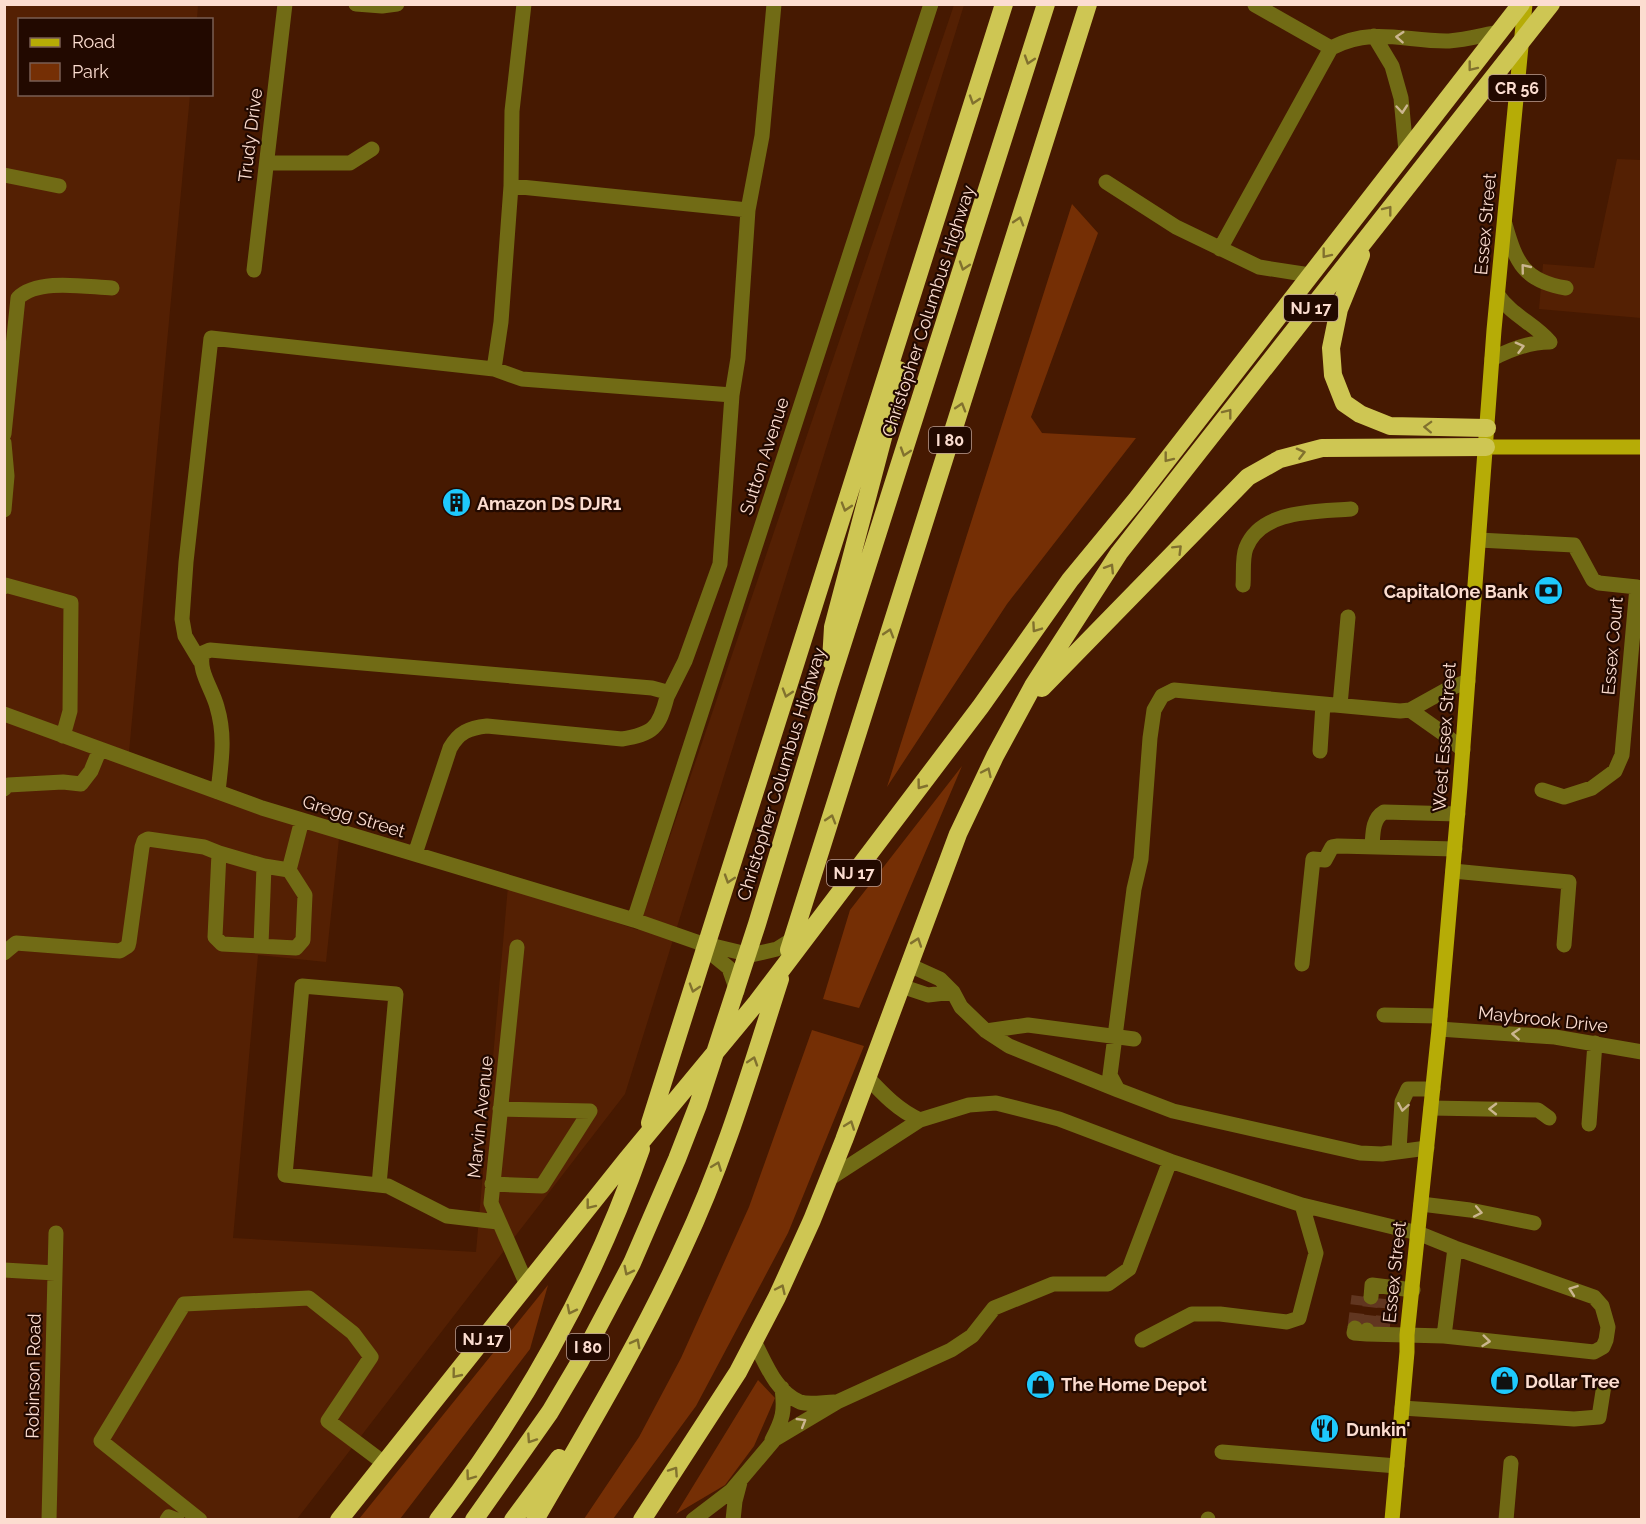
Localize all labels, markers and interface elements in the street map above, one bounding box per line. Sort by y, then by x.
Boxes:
legend [18,18,213,96]
one-way arrow [1395,30,1404,43]
text: Road [72,31,115,52]
one-way arrow [1024,54,1036,65]
one-way arrow [1469,60,1480,71]
text: Park [72,61,109,82]
road number: CR 56 [1488,75,1546,101]
street label: Trudy Drive [234,86,266,183]
one-way arrow [969,94,981,105]
one-way arrow [1395,105,1408,114]
street label: Essex Street [1470,172,1500,276]
street label: Christopher Columbus Highway [877,182,979,440]
one-way arrow [1381,206,1392,217]
one-way arrow [1012,216,1024,227]
one-way arrow [1323,247,1334,258]
one-way arrow [959,260,971,271]
one-way arrow [1521,264,1532,275]
road number: NJ 17 [1284,295,1338,321]
one-way arrow [1515,341,1525,354]
street label: Sutton Avenue [735,394,793,517]
one-way arrow [953,402,966,413]
one-way arrow [1221,408,1232,419]
one-way arrow [1424,420,1433,433]
road number: I 80 [929,427,971,453]
one-way arrow [900,446,912,457]
one-way arrow [1296,448,1306,461]
one-way arrow [1165,451,1176,462]
building icon: Amazon DS DJR1 [440,487,472,519]
place label: Amazon DS DJR1 [477,493,622,514]
one-way arrow [841,501,853,512]
one-way arrow [1171,546,1182,556]
one-way arrow [1103,563,1114,574]
bank icon: CapitalOne Bank [1533,575,1565,607]
place label: CapitalOne Bank [1384,581,1529,602]
street label: Essex Court [1597,596,1627,696]
one-way arrow [1033,621,1044,632]
one-way arrow [882,628,895,639]
street label: Christopher Columbus Highway [732,645,830,903]
street label: West Essex Street [1428,662,1460,812]
one-way arrow [782,687,794,698]
one-way arrow [980,768,992,779]
one-way arrow [918,778,929,789]
street label: Gregg Street [300,790,408,842]
one-way arrow [824,815,836,825]
road number: NJ 17 [827,860,881,886]
one-way arrow [724,873,736,884]
one-way arrow [910,937,923,948]
one-way arrow [689,982,701,993]
street label: Maybrook Drive [1477,1002,1609,1036]
one-way arrow [1512,1028,1521,1041]
street label: Marvin Avenue [463,1054,497,1179]
one-way arrow [746,1056,759,1067]
one-way arrow [1397,1102,1410,1112]
one-way arrow [1489,1103,1498,1115]
one-way arrow [842,1120,855,1131]
one-way arrow [709,1161,722,1172]
one-way arrow [587,1198,598,1209]
one-way arrow [1472,1205,1482,1218]
street label: Essex Street [1378,1220,1410,1324]
one-way arrow [624,1264,636,1275]
one-way arrow [1568,1284,1579,1297]
one-way arrow [773,1285,785,1296]
one-way arrow [567,1304,579,1315]
street label: Robinson Road [21,1313,45,1439]
road number: NJ 17 [456,1326,510,1352]
road number: I 80 [567,1334,609,1360]
one-way arrow [1482,1334,1491,1347]
one-way arrow [629,1339,640,1350]
shop icon: Dollar Tree [1488,1365,1520,1397]
one-way arrow [452,1367,463,1378]
shop icon: The Home Depot [1024,1368,1056,1400]
place label: Dollar Tree [1525,1371,1620,1392]
place label: The Home Depot [1061,1374,1207,1395]
restaurant icon: Dunkin' [1309,1413,1341,1445]
one-way arrow [796,1418,806,1430]
place label: Dunkin' [1346,1419,1410,1440]
one-way arrow [527,1433,538,1444]
one-way arrow [667,1467,678,1478]
one-way arrow [466,1470,477,1481]

